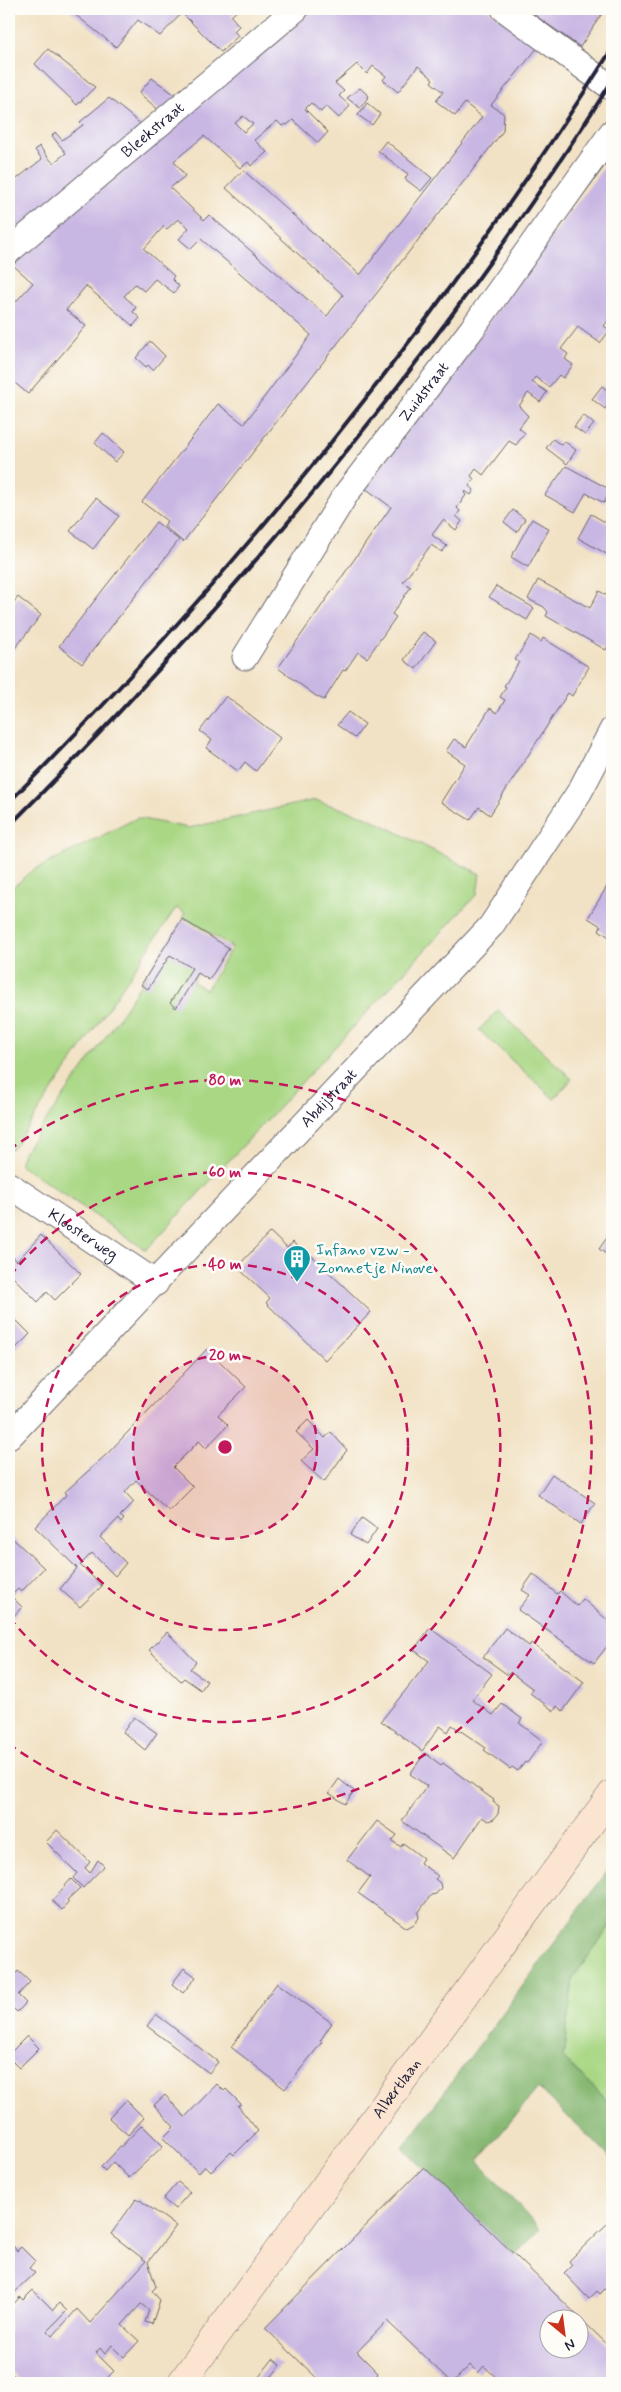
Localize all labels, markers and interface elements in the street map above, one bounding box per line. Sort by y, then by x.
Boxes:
street label: Bleekstraat [117,97,189,162]
street label: Zuidstraat [394,358,454,427]
street label: Abdijstraat [296,1064,362,1132]
text: 80 m [208,1071,242,1091]
text: 60 m [209,1163,241,1183]
street label: Kloosterweg [44,1204,122,1266]
place label: Infano vzw - Zonnetje Ninove [316,1240,433,1279]
building icon: Infano vzw - Zonnetje Ninove [282,1244,312,1283]
text: 40 m [208,1255,242,1275]
text: 20 m [209,1346,241,1366]
centre of rings [216,1438,234,1456]
street label: Albertlaan [367,2054,426,2123]
north arrow [538,2310,588,2360]
text: N [561,2334,578,2355]

